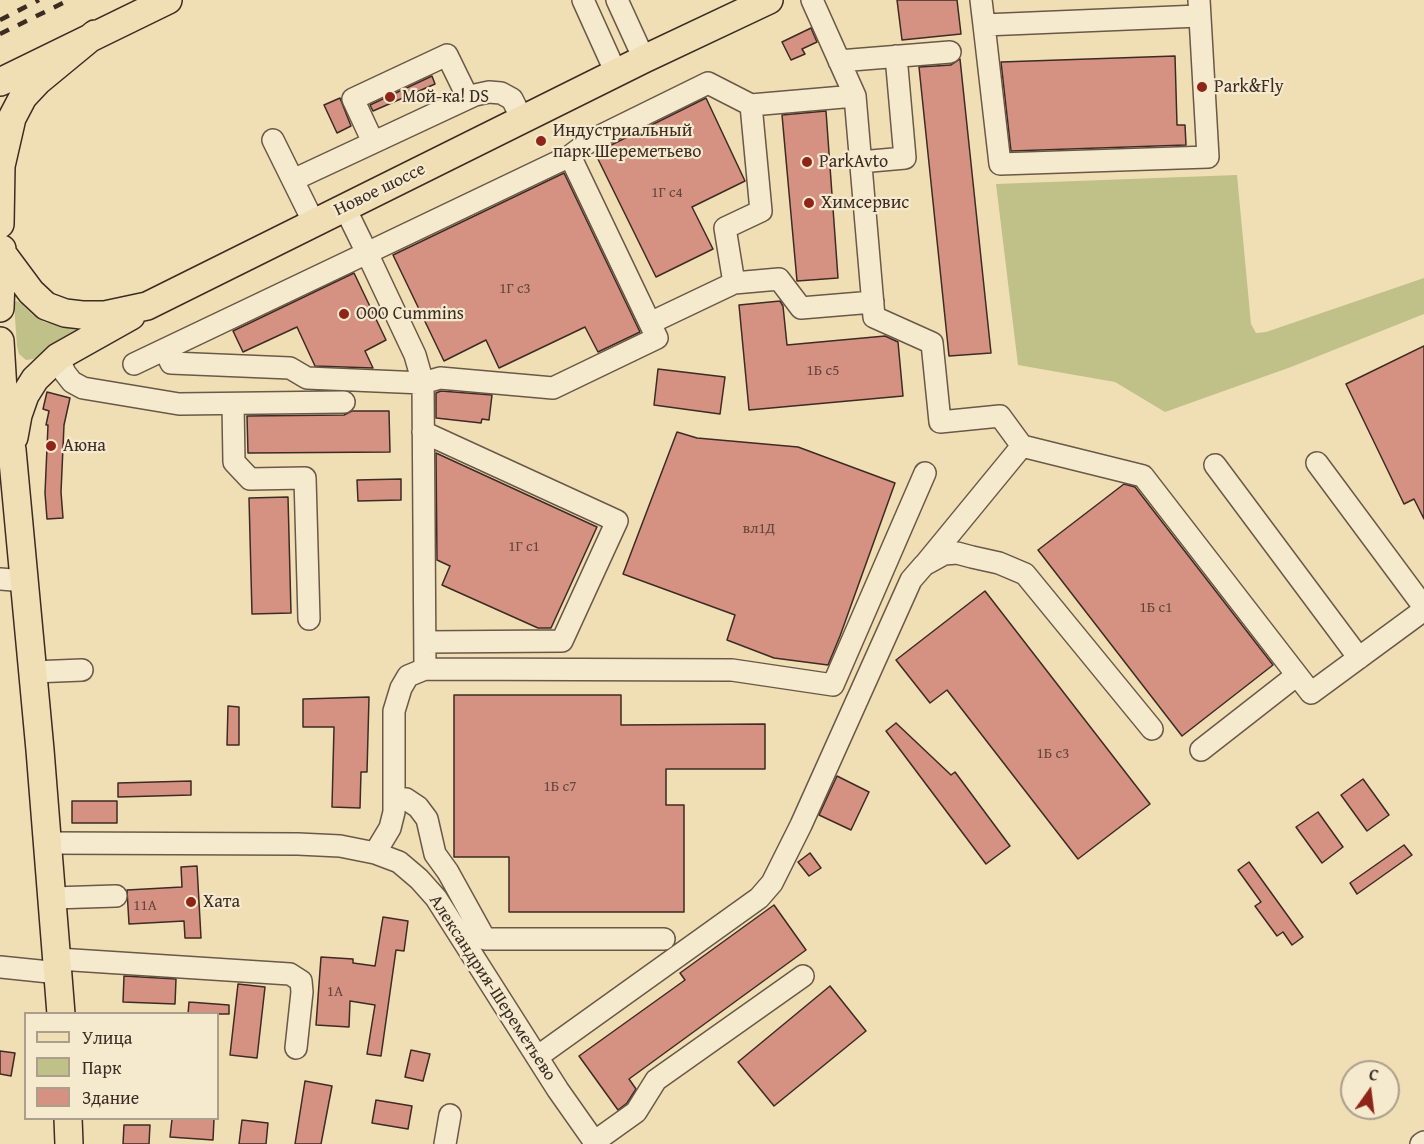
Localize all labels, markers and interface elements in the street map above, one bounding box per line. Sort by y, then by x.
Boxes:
place label: Park&Fly [1214,76,1284,98]
marker: Park&Fly [1195,80,1209,94]
place label: Мой-ка! DS [402,86,489,108]
marker: Мой-ка! DS [383,90,397,104]
place label: Индустриальный парк Шереметьево [553,120,701,162]
marker: Индустриальный парк Шереметьево [534,134,548,148]
place label: ParkAvto [819,151,888,173]
marker: ParkAvto [800,155,814,169]
street label: Новое шоссе [331,159,429,221]
house number: 1Г с4 [651,184,683,202]
place label: Химсервис [821,192,909,214]
marker: Химсервис [802,196,816,210]
house number: 1Г с3 [499,280,531,298]
place label: OOO Cummins [356,303,464,325]
marker: OOO Cummins [337,307,351,321]
house number: 1Б с5 [807,362,839,380]
place label: Аюна [63,435,106,457]
marker: Аюна [44,439,58,453]
house number: вл1Д [743,520,775,538]
house number: 1Г с1 [508,538,540,556]
house number: 1Б с1 [1140,599,1172,617]
house number: 1Б с3 [1037,745,1069,763]
house number: 1Б с7 [544,778,576,796]
place label: Хата [203,891,240,913]
street label: Александрия-Шереметьево [424,891,560,1085]
marker: Хата [184,895,198,909]
house number: 11А [133,897,157,915]
house number: 1А [327,983,343,1001]
legend [24,1012,219,1120]
text: Улица [82,1024,132,1051]
text: Парк [82,1054,121,1081]
north arrow [1340,1060,1400,1120]
text: С [1367,1062,1381,1087]
text: Здание [82,1084,139,1111]

